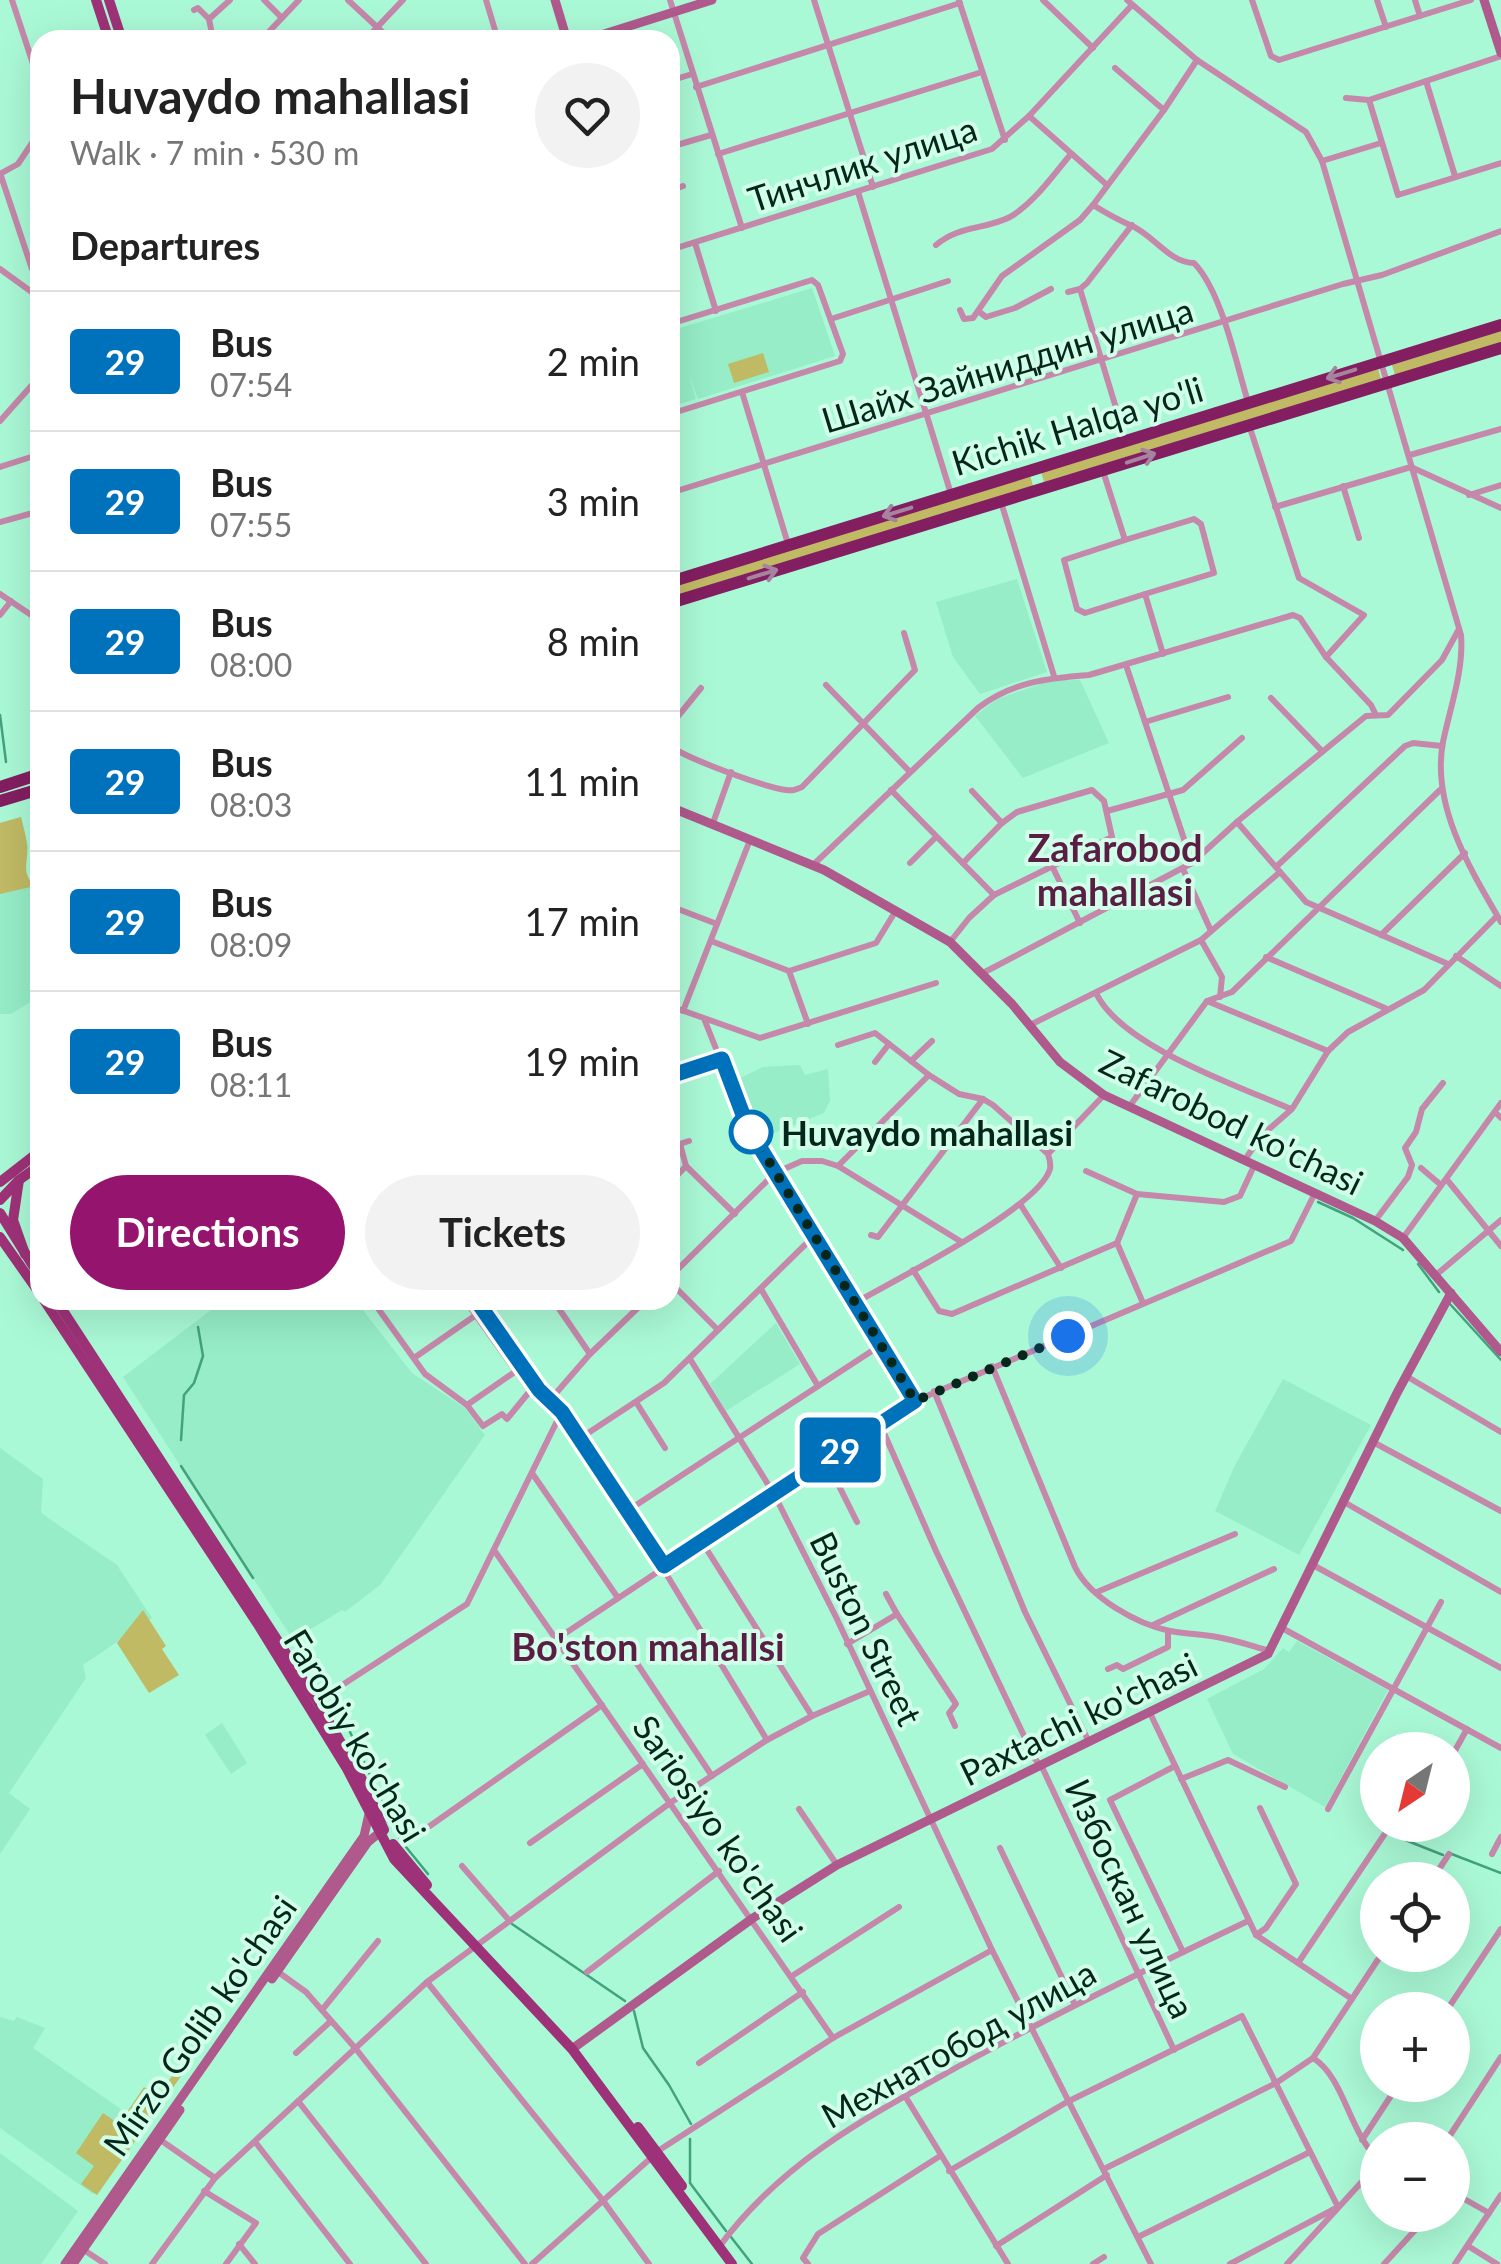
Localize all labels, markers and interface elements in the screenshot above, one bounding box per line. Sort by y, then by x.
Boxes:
button: heart [535,63,640,168]
text: Huvaydo mahallasi [70,67,471,124]
street label: Тинчлик улица [742,106,982,220]
text: Walk · 7 min · 530 m [70,133,359,172]
text: Departures [70,222,260,268]
street label: Шайх Зайниддин улица [816,287,1198,441]
text: Bus [210,319,273,365]
text: 2 min [547,338,640,384]
text: 29 [105,340,145,382]
text: 07:54 [210,365,292,404]
street label: Kichik Halqa yo'li [946,367,1208,483]
one-way arrow [1326,367,1357,385]
one-way arrow [1124,448,1156,466]
text: Bus [210,459,273,505]
text: 3 min [547,478,640,524]
text: 29 [105,480,145,522]
one-way arrow [881,504,913,522]
text: 07:55 [210,505,292,544]
one-way arrow [747,564,778,582]
text: Bus [210,599,273,645]
text: 8 min [547,618,640,664]
text: 29 [105,620,145,662]
text: 08:00 [210,645,292,684]
text: Bus [210,739,273,785]
text: 11 min [525,758,640,804]
text: 29 [105,760,145,802]
text: 08:03 [210,785,292,824]
district label: Zafarobod mahallasi [1027,824,1203,914]
text: Bus [210,879,273,925]
text: 17 min [525,898,640,944]
text: 29 [105,900,145,942]
text: 08:09 [210,925,292,964]
text: Bus [210,1019,273,1065]
text: 19 min [525,1038,640,1084]
street label: Zafarobod ko'chasi [1094,1039,1370,1203]
text: 29 [105,1040,145,1082]
text: 08:11 [210,1065,292,1104]
marker: Huvaydo mahallasi [730,1111,772,1153]
place label: Huvaydo mahallasi [781,1111,1073,1153]
button: Directions [70,1175,345,1290]
button: Tickets [365,1175,640,1290]
your location [1043,1311,1093,1361]
line badge: 29 [795,1418,885,1482]
text: 29 [820,1429,860,1471]
street label: Buston Street [802,1524,932,1732]
street label: Farobiy ko'chasi [276,1621,436,1849]
district label: Bo'ston mahallsi [511,1623,785,1669]
street label: Paxtachi ko'chasi [953,1643,1203,1793]
street label: Sariosiyo ko'chasi [625,1707,813,1949]
north arrow [1360,1732,1470,1842]
map controls [1360,1732,1470,2232]
street label: Избоскан улица [1057,1772,1205,2024]
button: locate [1360,1862,1470,1972]
street label: Mirzo Golib ko'chasi [94,1887,304,2163]
street label: Мехнатобод улица [814,1950,1102,2136]
button: + [1360,1992,1470,2102]
button: − [1360,2122,1470,2232]

